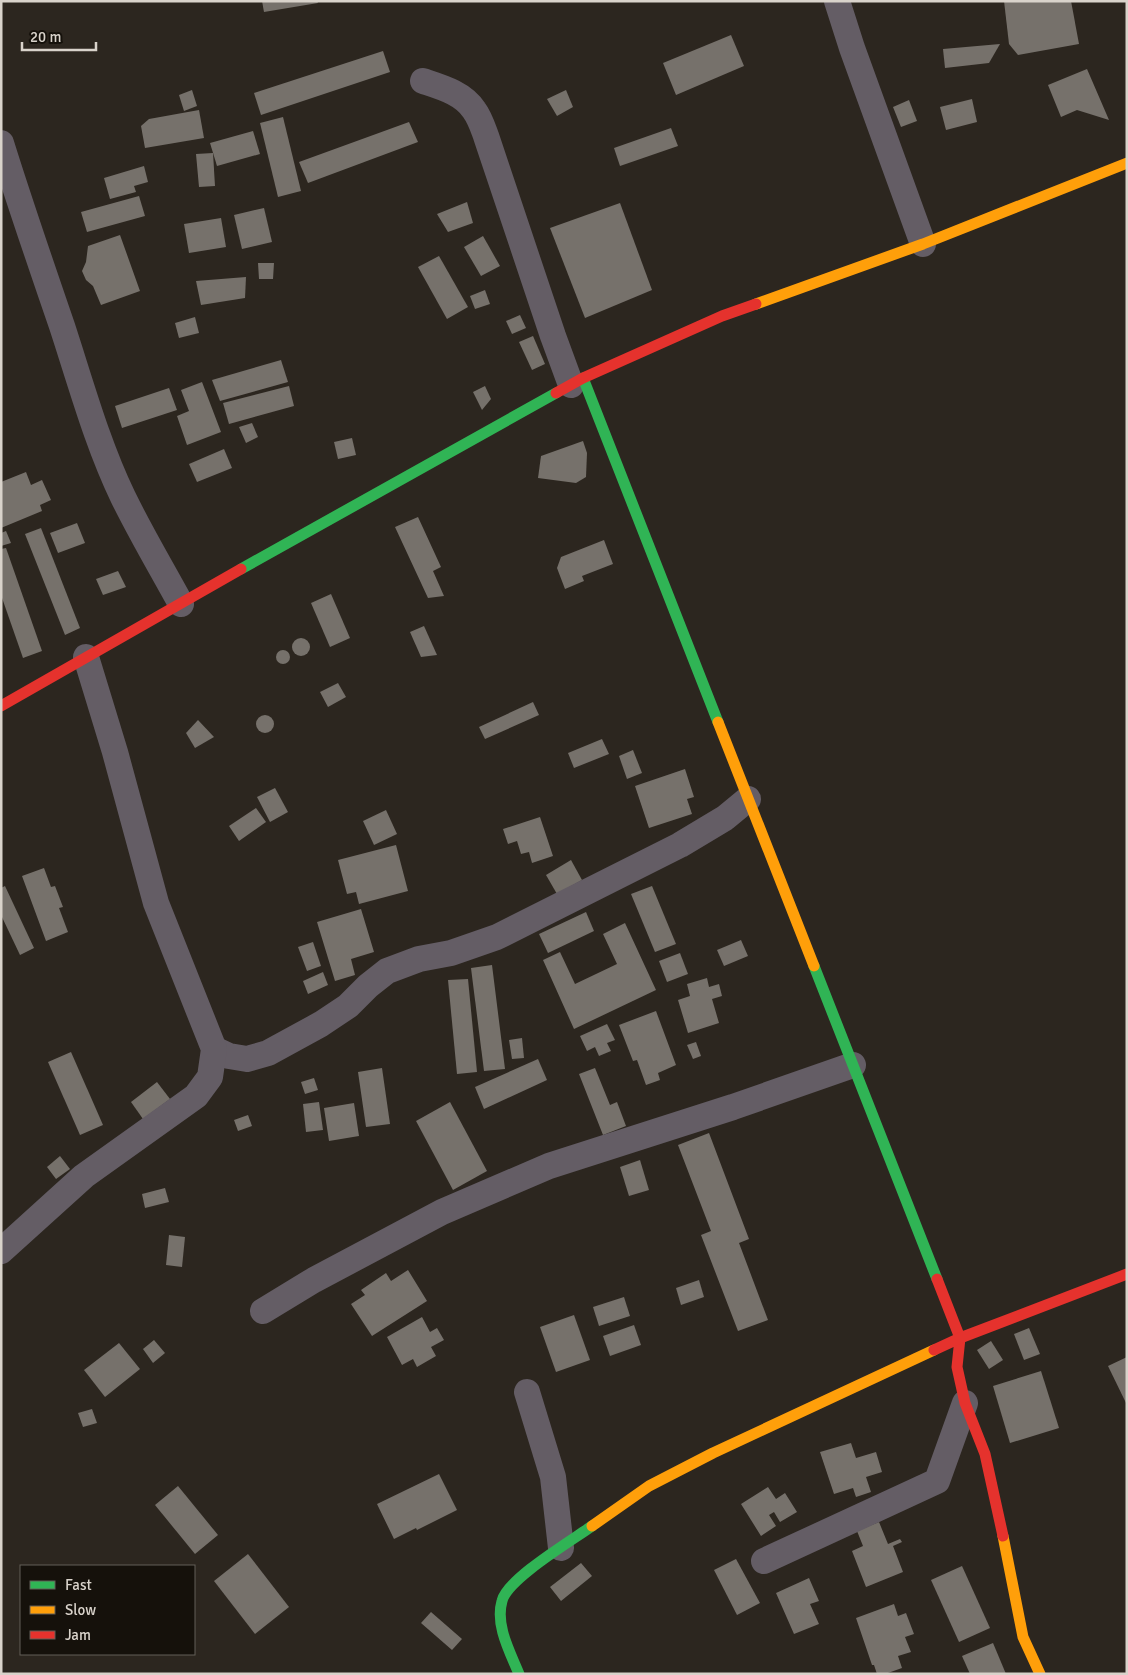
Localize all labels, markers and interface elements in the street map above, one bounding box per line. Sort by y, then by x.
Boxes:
scale bar [22,20,96,52]
text: 20 m [30,28,61,46]
legend [20,1565,195,1655]
text: Fast [65,1576,92,1594]
text: Slow [65,1601,96,1619]
text: Jam [65,1626,91,1644]

